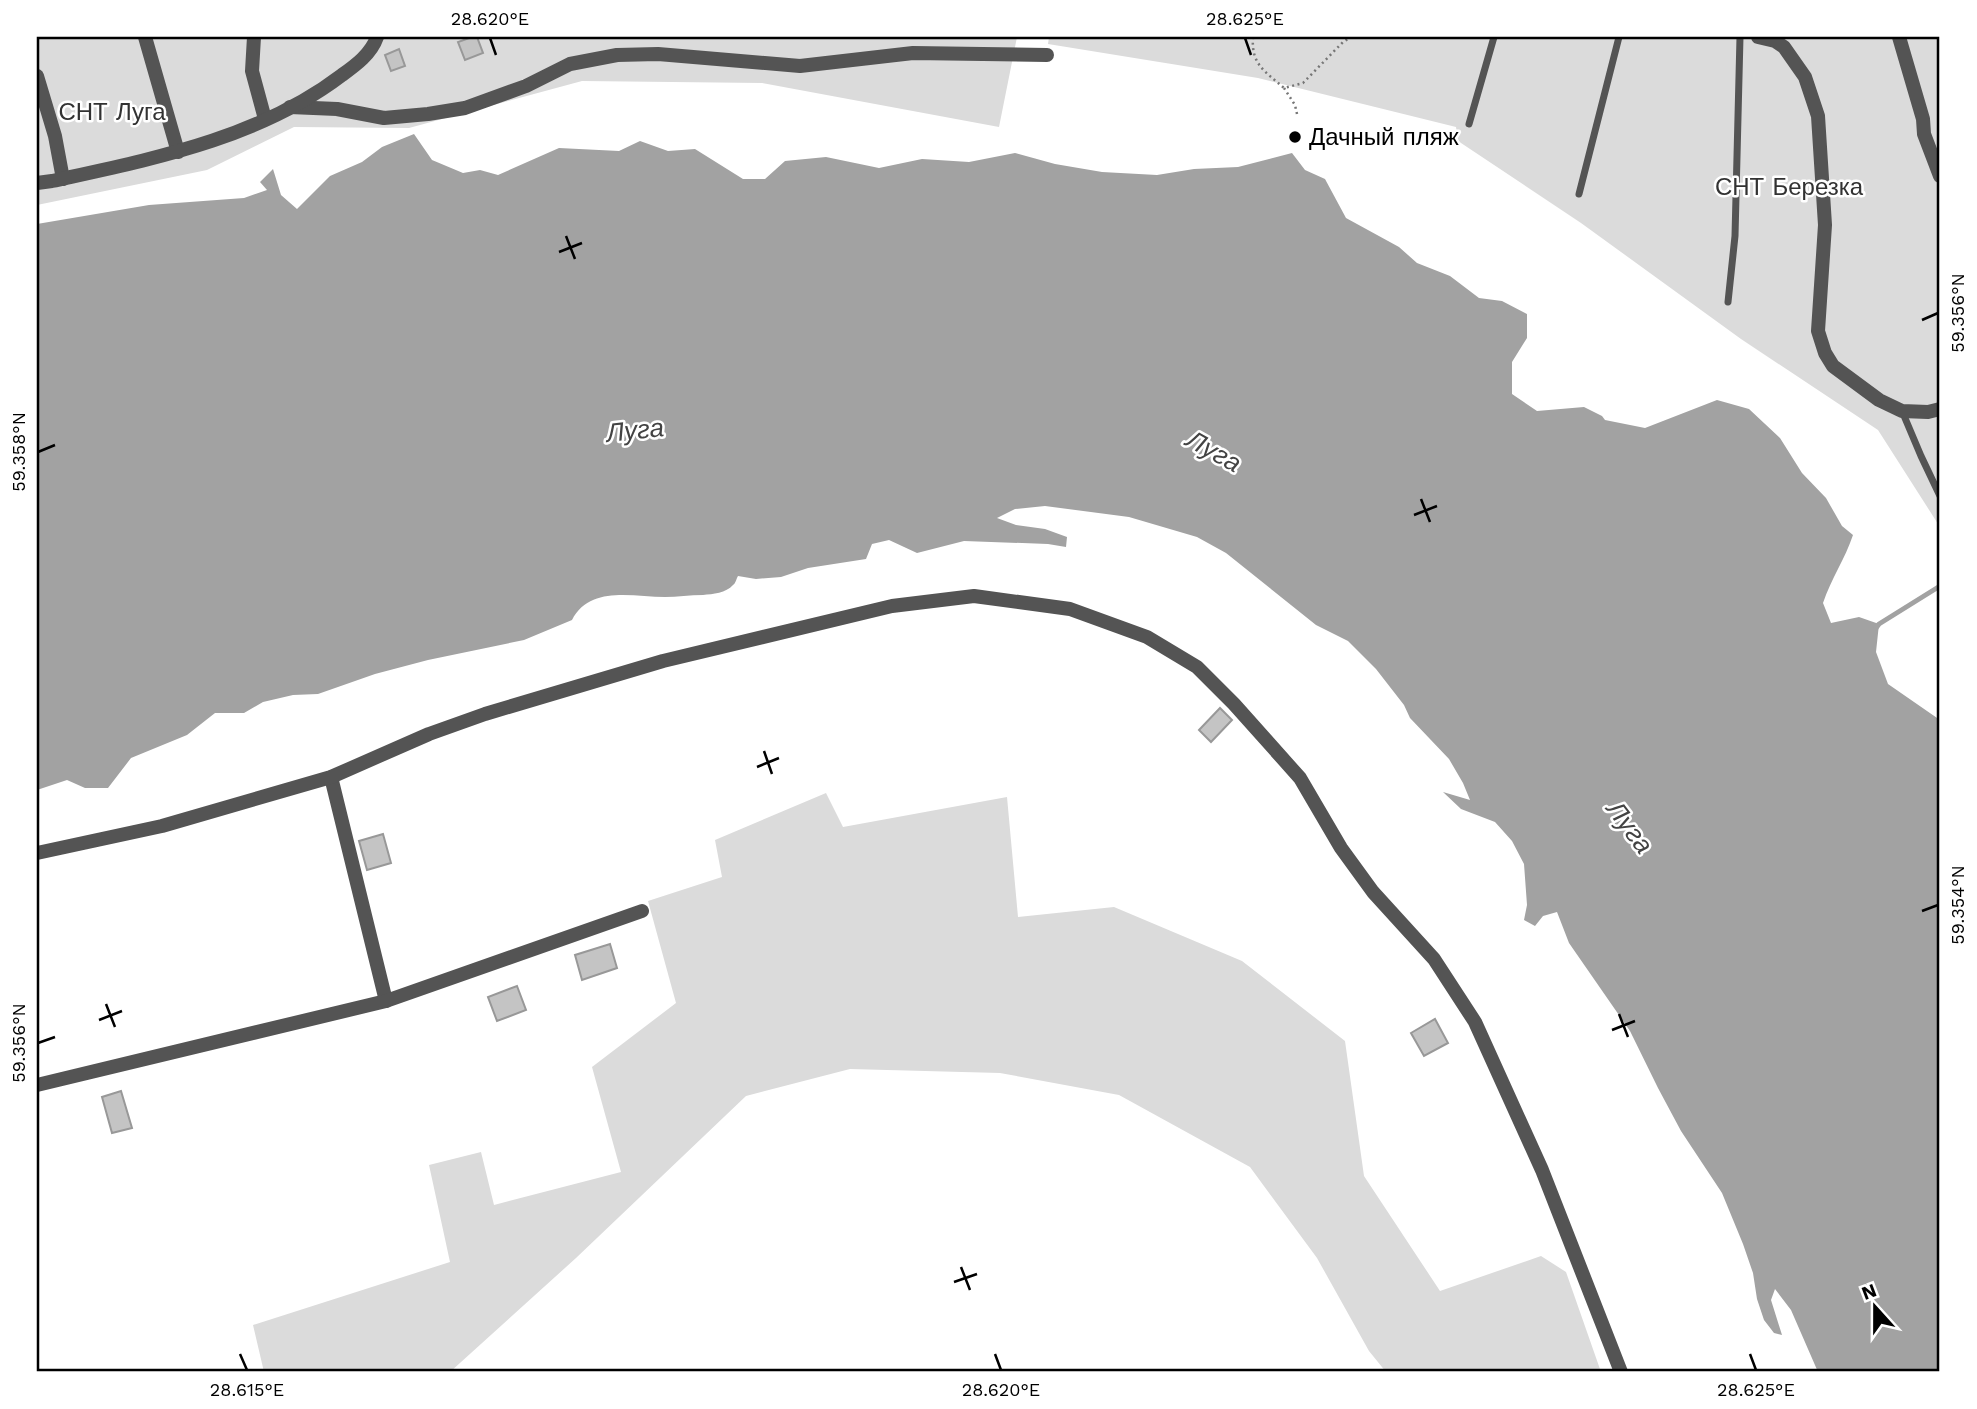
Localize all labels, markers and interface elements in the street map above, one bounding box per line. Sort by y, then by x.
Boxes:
text: 28.620°E [451,8,529,29]
text: 28.625°E [1206,8,1284,29]
park label: СНТ Луга [58,98,166,126]
place label: Дачный пляж [1309,123,1459,151]
marker: Дачный пляж [1287,129,1303,145]
park label: СНТ Березка [1715,173,1864,201]
text: 59.356°N [1947,273,1968,353]
text: 59.358°N [8,412,29,492]
water label: Луга [603,412,665,448]
water label: Луга [1180,423,1247,478]
water label: Луга [1599,793,1659,859]
text: 59.354°N [1947,865,1968,945]
text: 59.356°N [8,1003,29,1083]
north arrow [1840,1272,1910,1342]
text: N [1858,1278,1880,1305]
text: 28.615°E [210,1379,284,1400]
text: 28.620°E [962,1379,1040,1400]
text: 28.625°E [1717,1379,1795,1400]

